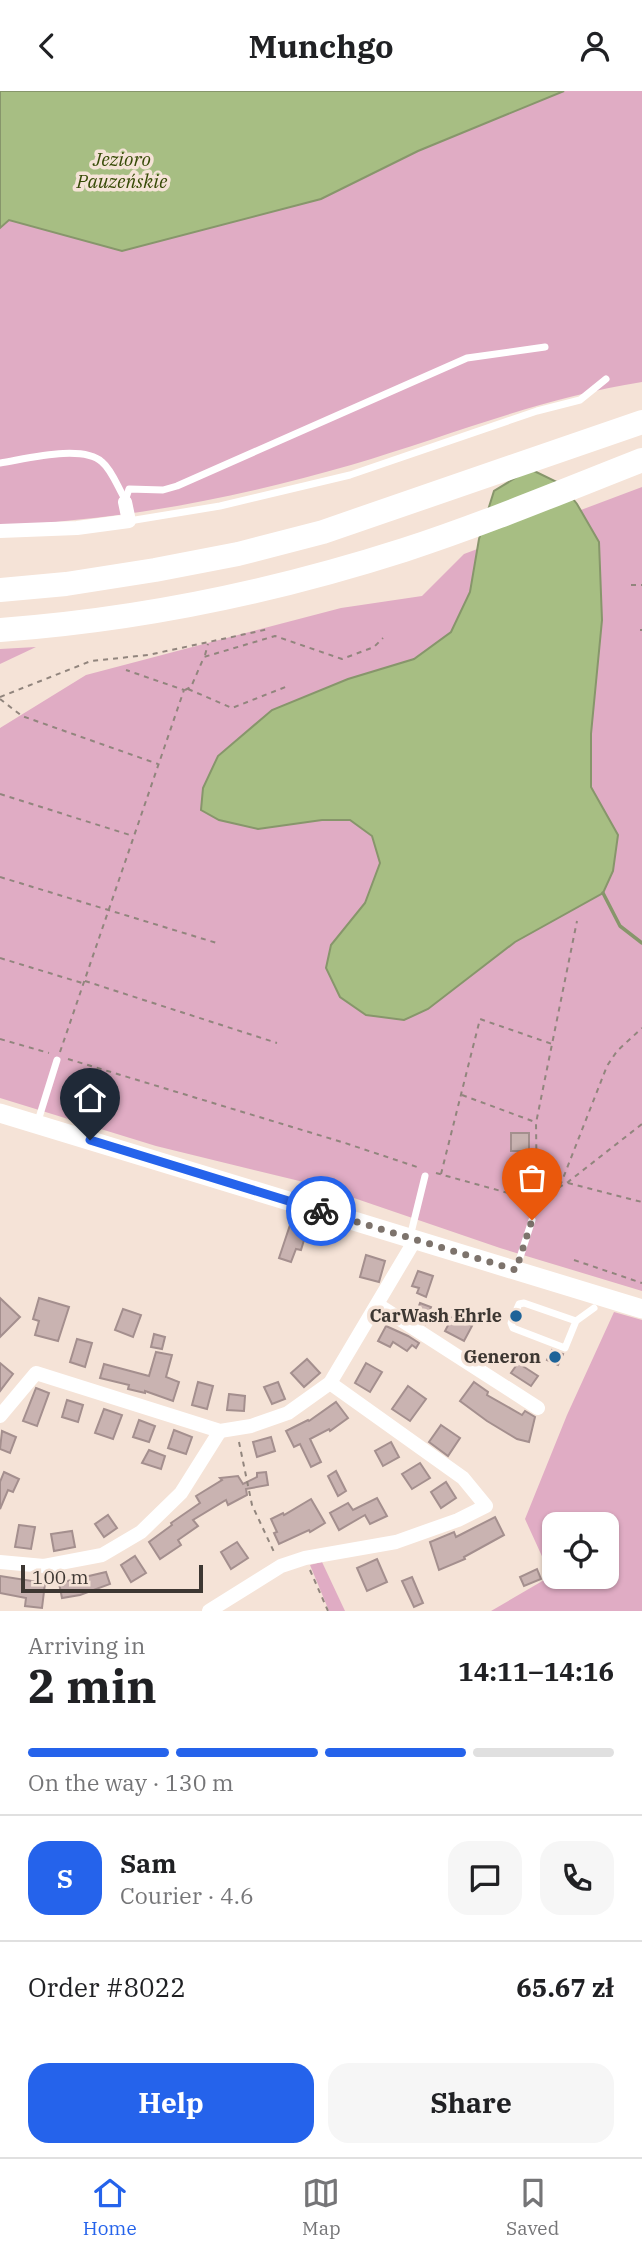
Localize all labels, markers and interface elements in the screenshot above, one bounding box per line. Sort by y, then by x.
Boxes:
text: Munchgo [248,25,394,67]
icon: back [28,27,66,65]
icon: person [576,27,614,65]
water label: Jezioro Pauzeńskie [76,147,168,193]
pin [60,1068,120,1140]
icon: home [71,1079,109,1117]
pin [502,1148,562,1220]
icon: bag [513,1159,551,1197]
courier [286,1176,356,1246]
icon: bike [302,1192,340,1230]
place label: CarWash Ehrle [370,1304,502,1327]
marker: CarWash Ehrle [508,1308,524,1324]
place label: Generon [463,1345,541,1368]
marker: Generon [547,1349,563,1365]
map controls [542,1512,619,1589]
button: locate [542,1512,619,1589]
scale bar [21,1562,203,1594]
text: 100 m [32,1565,89,1589]
text: Arriving in [28,1630,145,1660]
text: 14:11–14:16 [458,1654,614,1688]
text: 2 min [28,1656,157,1716]
text: On the way · 130 m [28,1767,234,1797]
button: chat [448,1841,522,1915]
button: phone [540,1841,614,1915]
text: Sam [120,1846,176,1880]
text: S [57,1861,73,1895]
text: Courier · 4.6 [120,1880,254,1910]
text: Order #8022 [28,1970,186,2004]
text: 65.67 zł [516,1970,614,2004]
button: Help [28,2063,314,2143]
button: Share [328,2063,614,2143]
tab: Home [83,2174,137,2240]
tab: Map [302,2174,341,2240]
tab: Saved [506,2174,559,2240]

